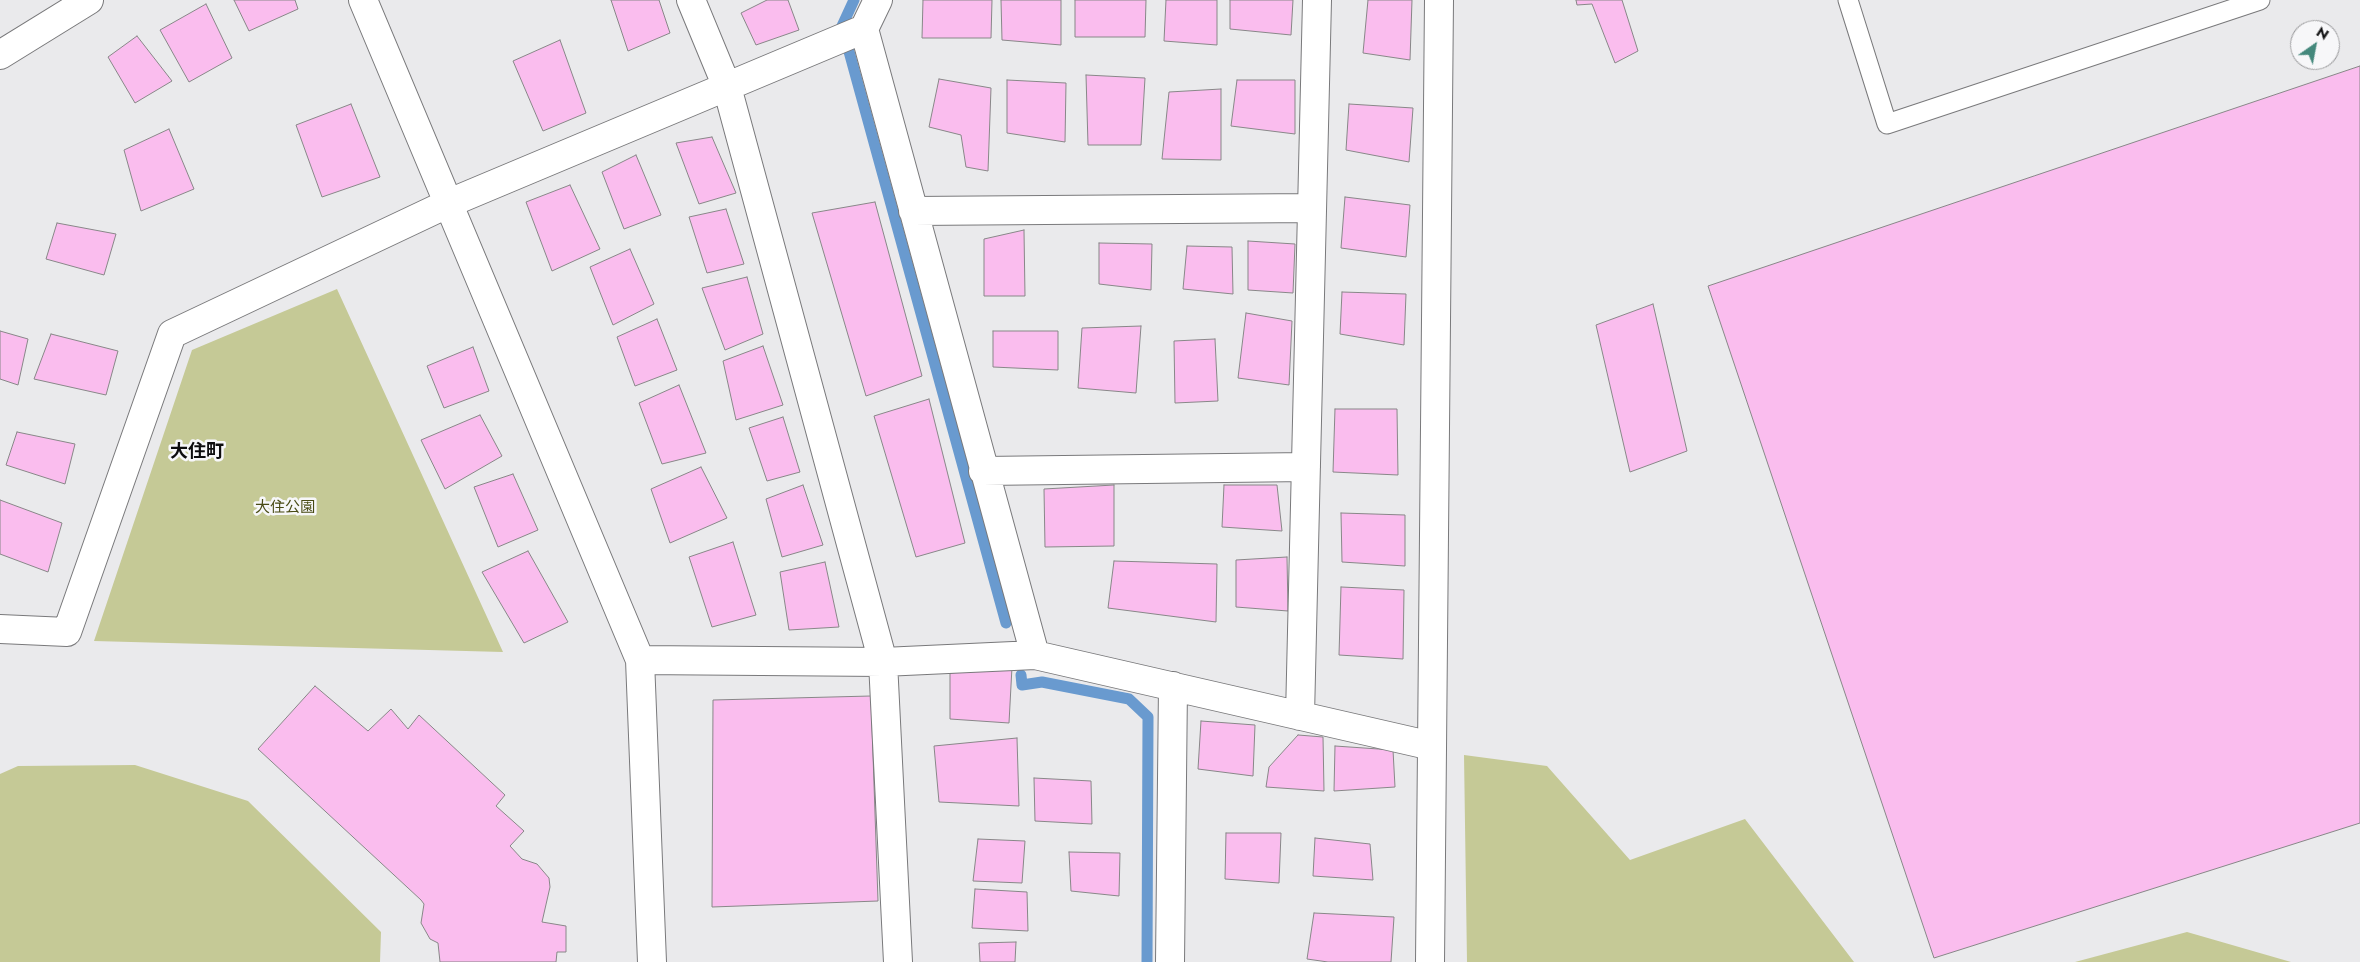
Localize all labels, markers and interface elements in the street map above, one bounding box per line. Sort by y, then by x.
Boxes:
north arrow [2290,20,2340,70]
text: N [2313,22,2333,45]
district label: 大住町 [170,442,224,464]
park label: 大住公園 [255,499,315,517]

